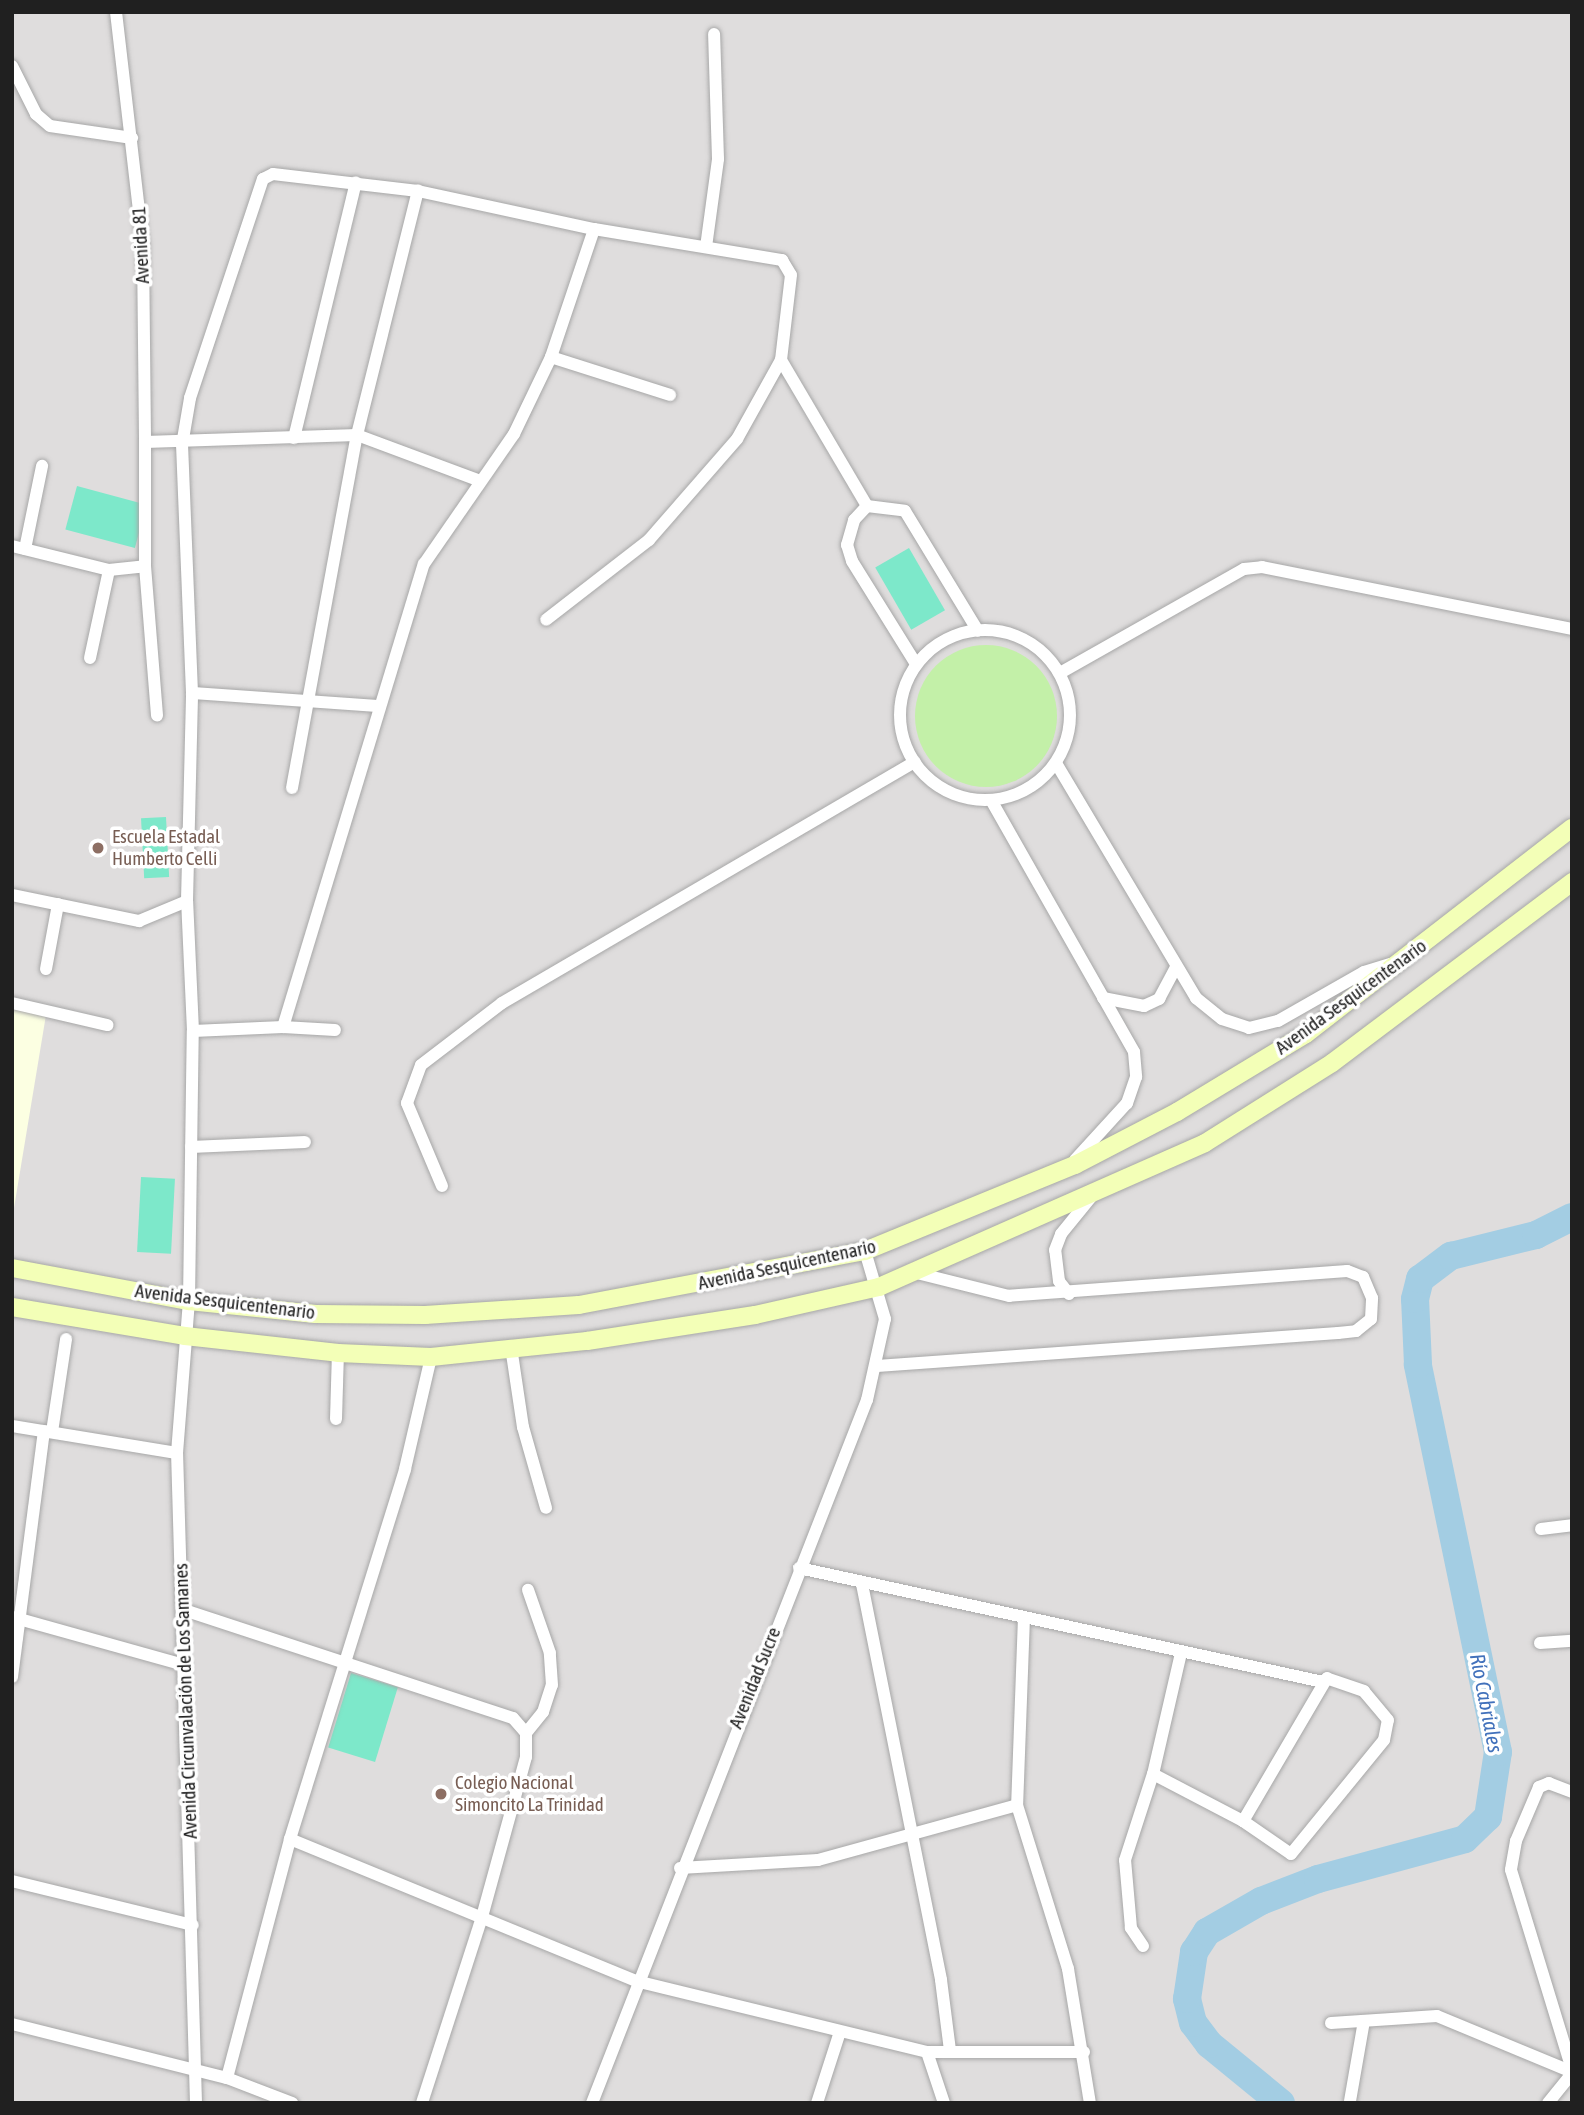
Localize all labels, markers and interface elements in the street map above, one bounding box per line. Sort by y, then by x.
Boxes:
street label: Avenida 81 [128,206,154,284]
place label: Escuela Estadal Humberto Celli [112,826,220,870]
marker: Escuela Estadal Humberto Celli [90,840,106,856]
street label: Avenida Sesquicentenario [1271,935,1431,1059]
street label: Avenida Sesquicentenario [696,1235,878,1295]
street label: Avenida Sesquicentenario [134,1280,316,1324]
street label: Avenida Circunvalación de Los Samanes [170,1563,202,1839]
street label: Avenidad Sucre [724,1624,786,1732]
water label: Río Cabriales [1465,1651,1509,1755]
place label: Colegio Nacional Simoncito La Trinidad [455,1772,604,1816]
marker: Colegio Nacional Simoncito La Trinidad [433,1786,449,1802]

